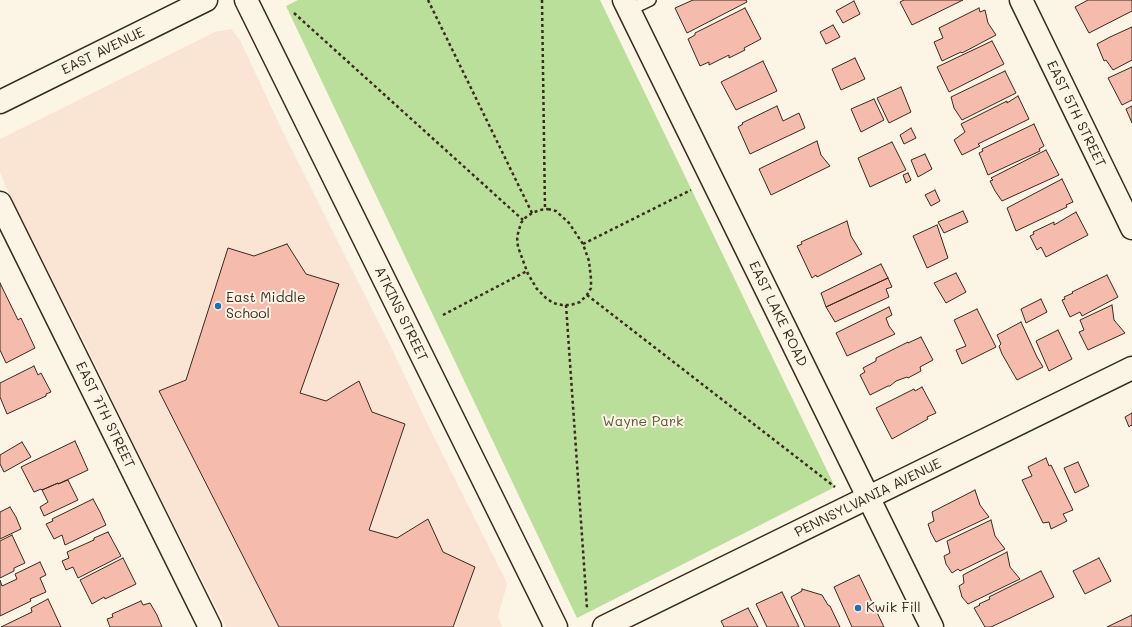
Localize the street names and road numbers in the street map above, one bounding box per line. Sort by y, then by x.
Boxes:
street label: EAST AVENUE [59,24,147,78]
street label: EAST 5TH STREET [1043,58,1109,170]
street label: EAST LAKE ROAD [745,259,811,369]
street label: ATKINS STREET [371,264,431,364]
street label: EAST 7TH STREET [72,359,138,471]
street label: PENNSYLVANIA AVENUE [792,455,944,541]

